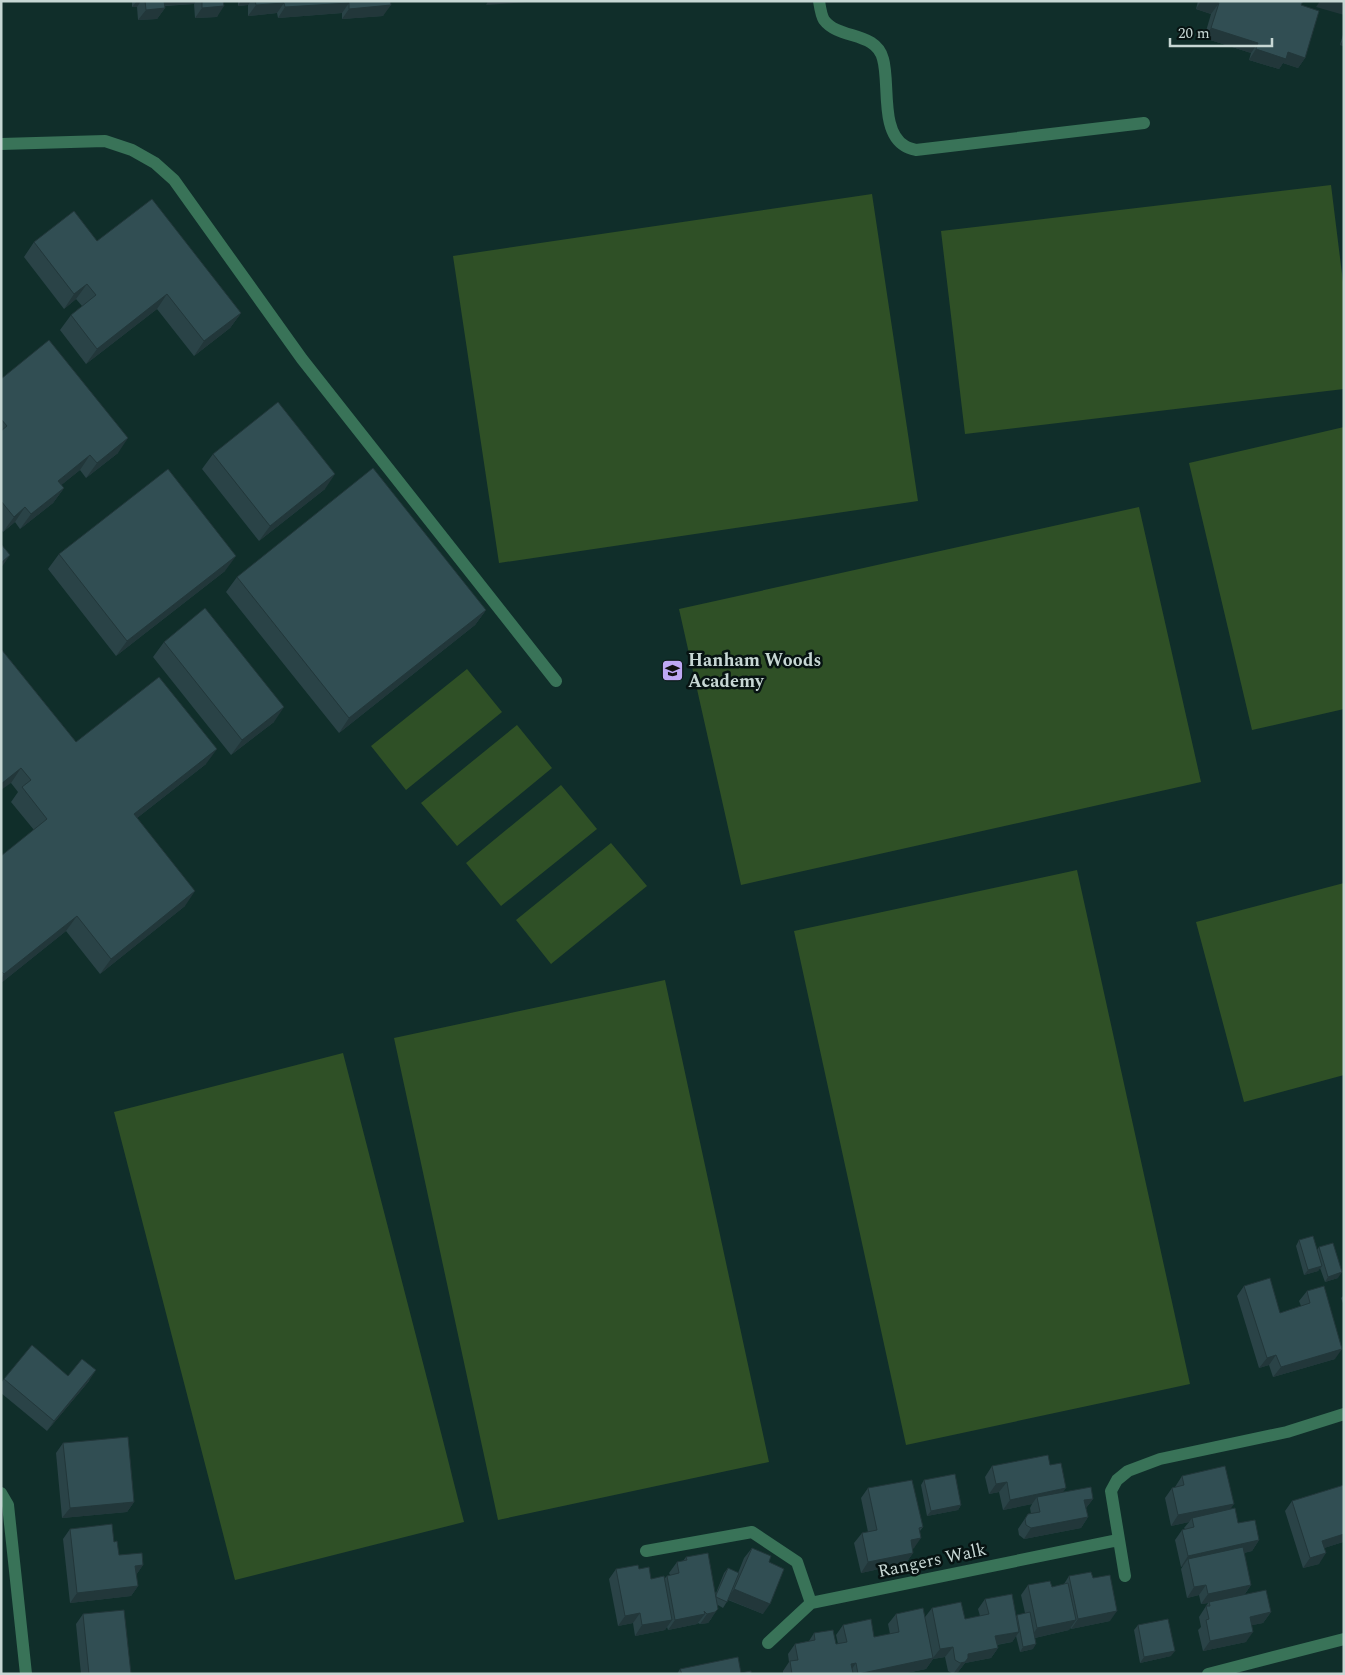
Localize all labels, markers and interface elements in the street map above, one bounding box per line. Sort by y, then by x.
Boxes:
scale bar [1170,15,1272,47]
text: 20 m [1178,22,1210,45]
place label: Hanham Woods Academy [688,647,821,695]
school or university icon: Hanham Woods Academy [660,658,684,682]
street label: Rangers Walk [875,1536,989,1585]

